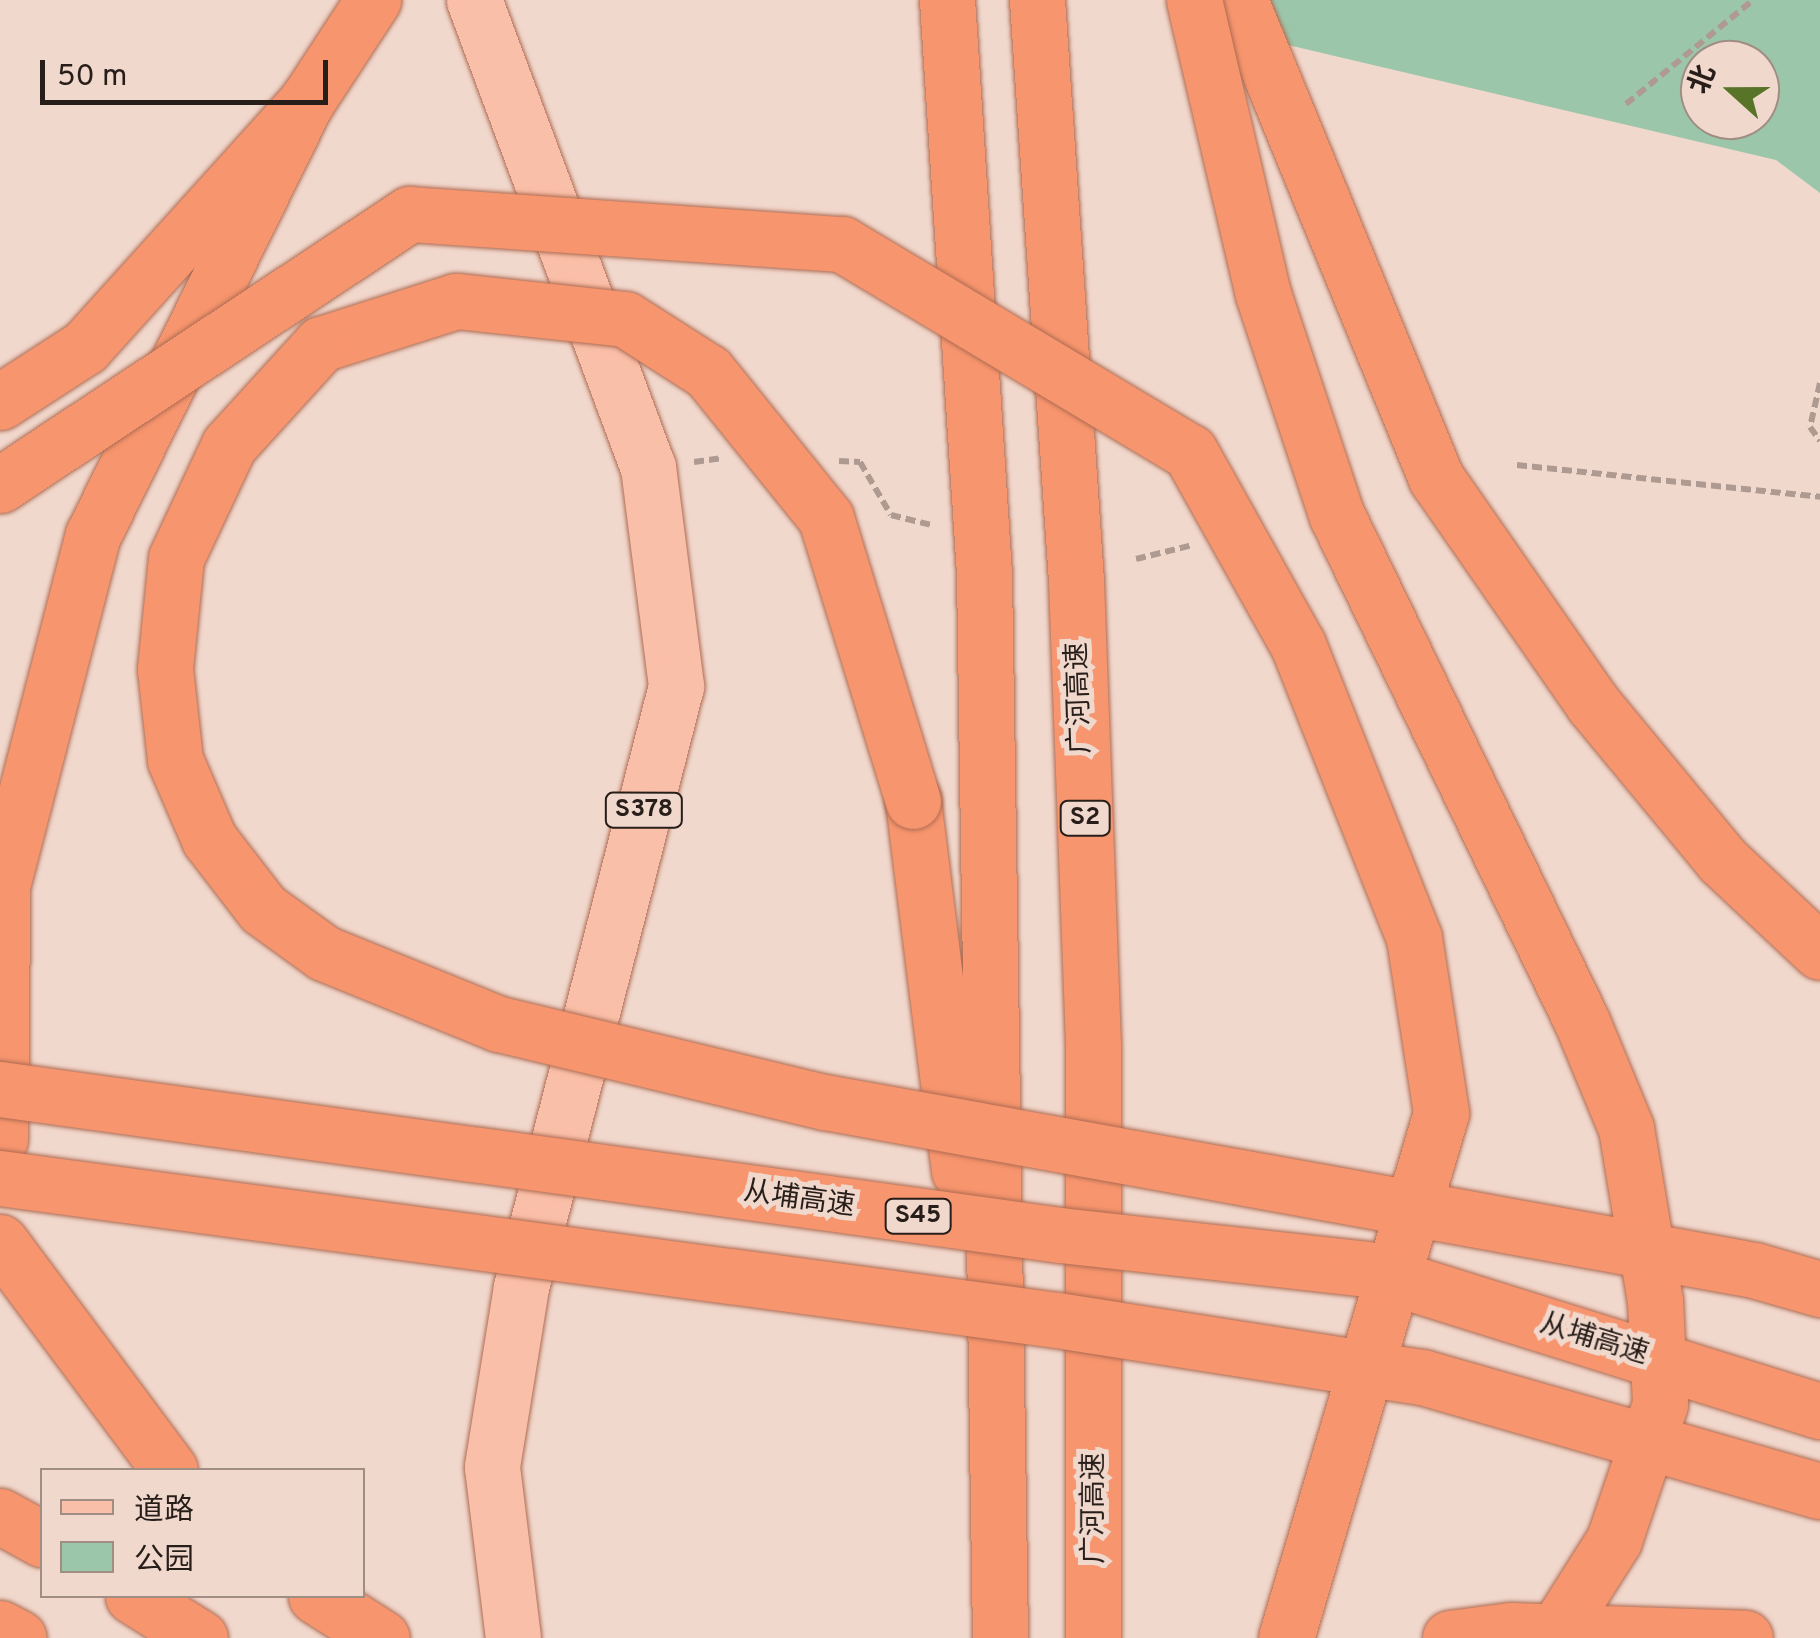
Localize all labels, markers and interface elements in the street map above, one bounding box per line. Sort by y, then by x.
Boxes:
scale bar [45,40,332,102]
north arrow [1680,40,1780,140]
text: 50 m [57,59,127,96]
text: 北 [1682,60,1726,100]
street label: 广河高速 [1061,641,1099,755]
road number: S378 [604,790,684,830]
road number: S2 [1058,798,1112,838]
street label: 从埔高速 [741,1176,857,1224]
road number: S45 [883,1196,953,1236]
street label: 从埔高速 [1536,1308,1652,1372]
street label: 广河高速 [1078,1452,1112,1564]
legend [40,1468,365,1598]
text: 道路 [134,1493,194,1530]
text: 公园 [134,1543,194,1580]

